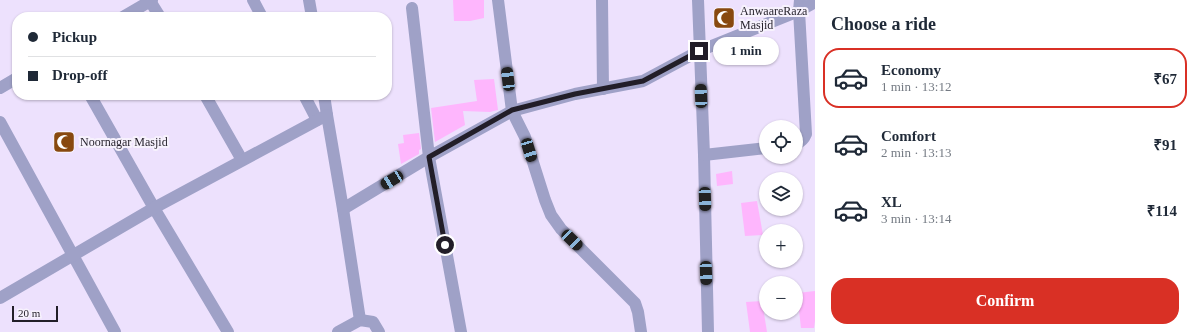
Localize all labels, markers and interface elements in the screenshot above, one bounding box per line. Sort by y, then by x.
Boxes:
place label: AnwaareRaza Masjid [740,4,808,32]
mosque icon: AnwaareRaza Masjid [711,5,737,31]
text: Choose a ride [831,14,936,34]
text: Pickup [52,29,97,45]
callout: 1 min [713,37,779,65]
route end [690,42,708,60]
text: 1 min [730,43,762,58]
icon: car [833,60,869,96]
text: Economy [881,62,941,78]
car [501,66,515,92]
text: Drop-off [52,67,108,83]
text: ₹67 [1153,71,1177,87]
text: 1 min · 13:12 [881,79,951,94]
car [695,84,707,108]
map controls [759,120,803,320]
button: locate [759,120,803,164]
icon: car [833,126,869,162]
text: Comfort [881,128,936,144]
mosque icon: Noornagar Masjid [51,129,77,155]
place label: Noornagar Masjid [80,135,168,149]
car [520,137,538,163]
text: ₹91 [1153,137,1177,153]
text: 2 min · 13:13 [881,145,951,160]
car [379,169,405,191]
button: layers [759,172,803,216]
car [699,187,711,211]
icon: car [833,192,869,228]
text: XL [881,194,902,210]
text: ₹114 [1147,203,1177,219]
text: 3 min · 13:14 [881,211,951,226]
button: + [759,224,803,268]
car [559,227,585,253]
route start [436,236,454,254]
car [700,261,712,285]
button: − [759,276,803,320]
button: Confirm [831,278,1179,324]
scale bar [12,304,58,323]
text: 20 m [18,307,40,319]

